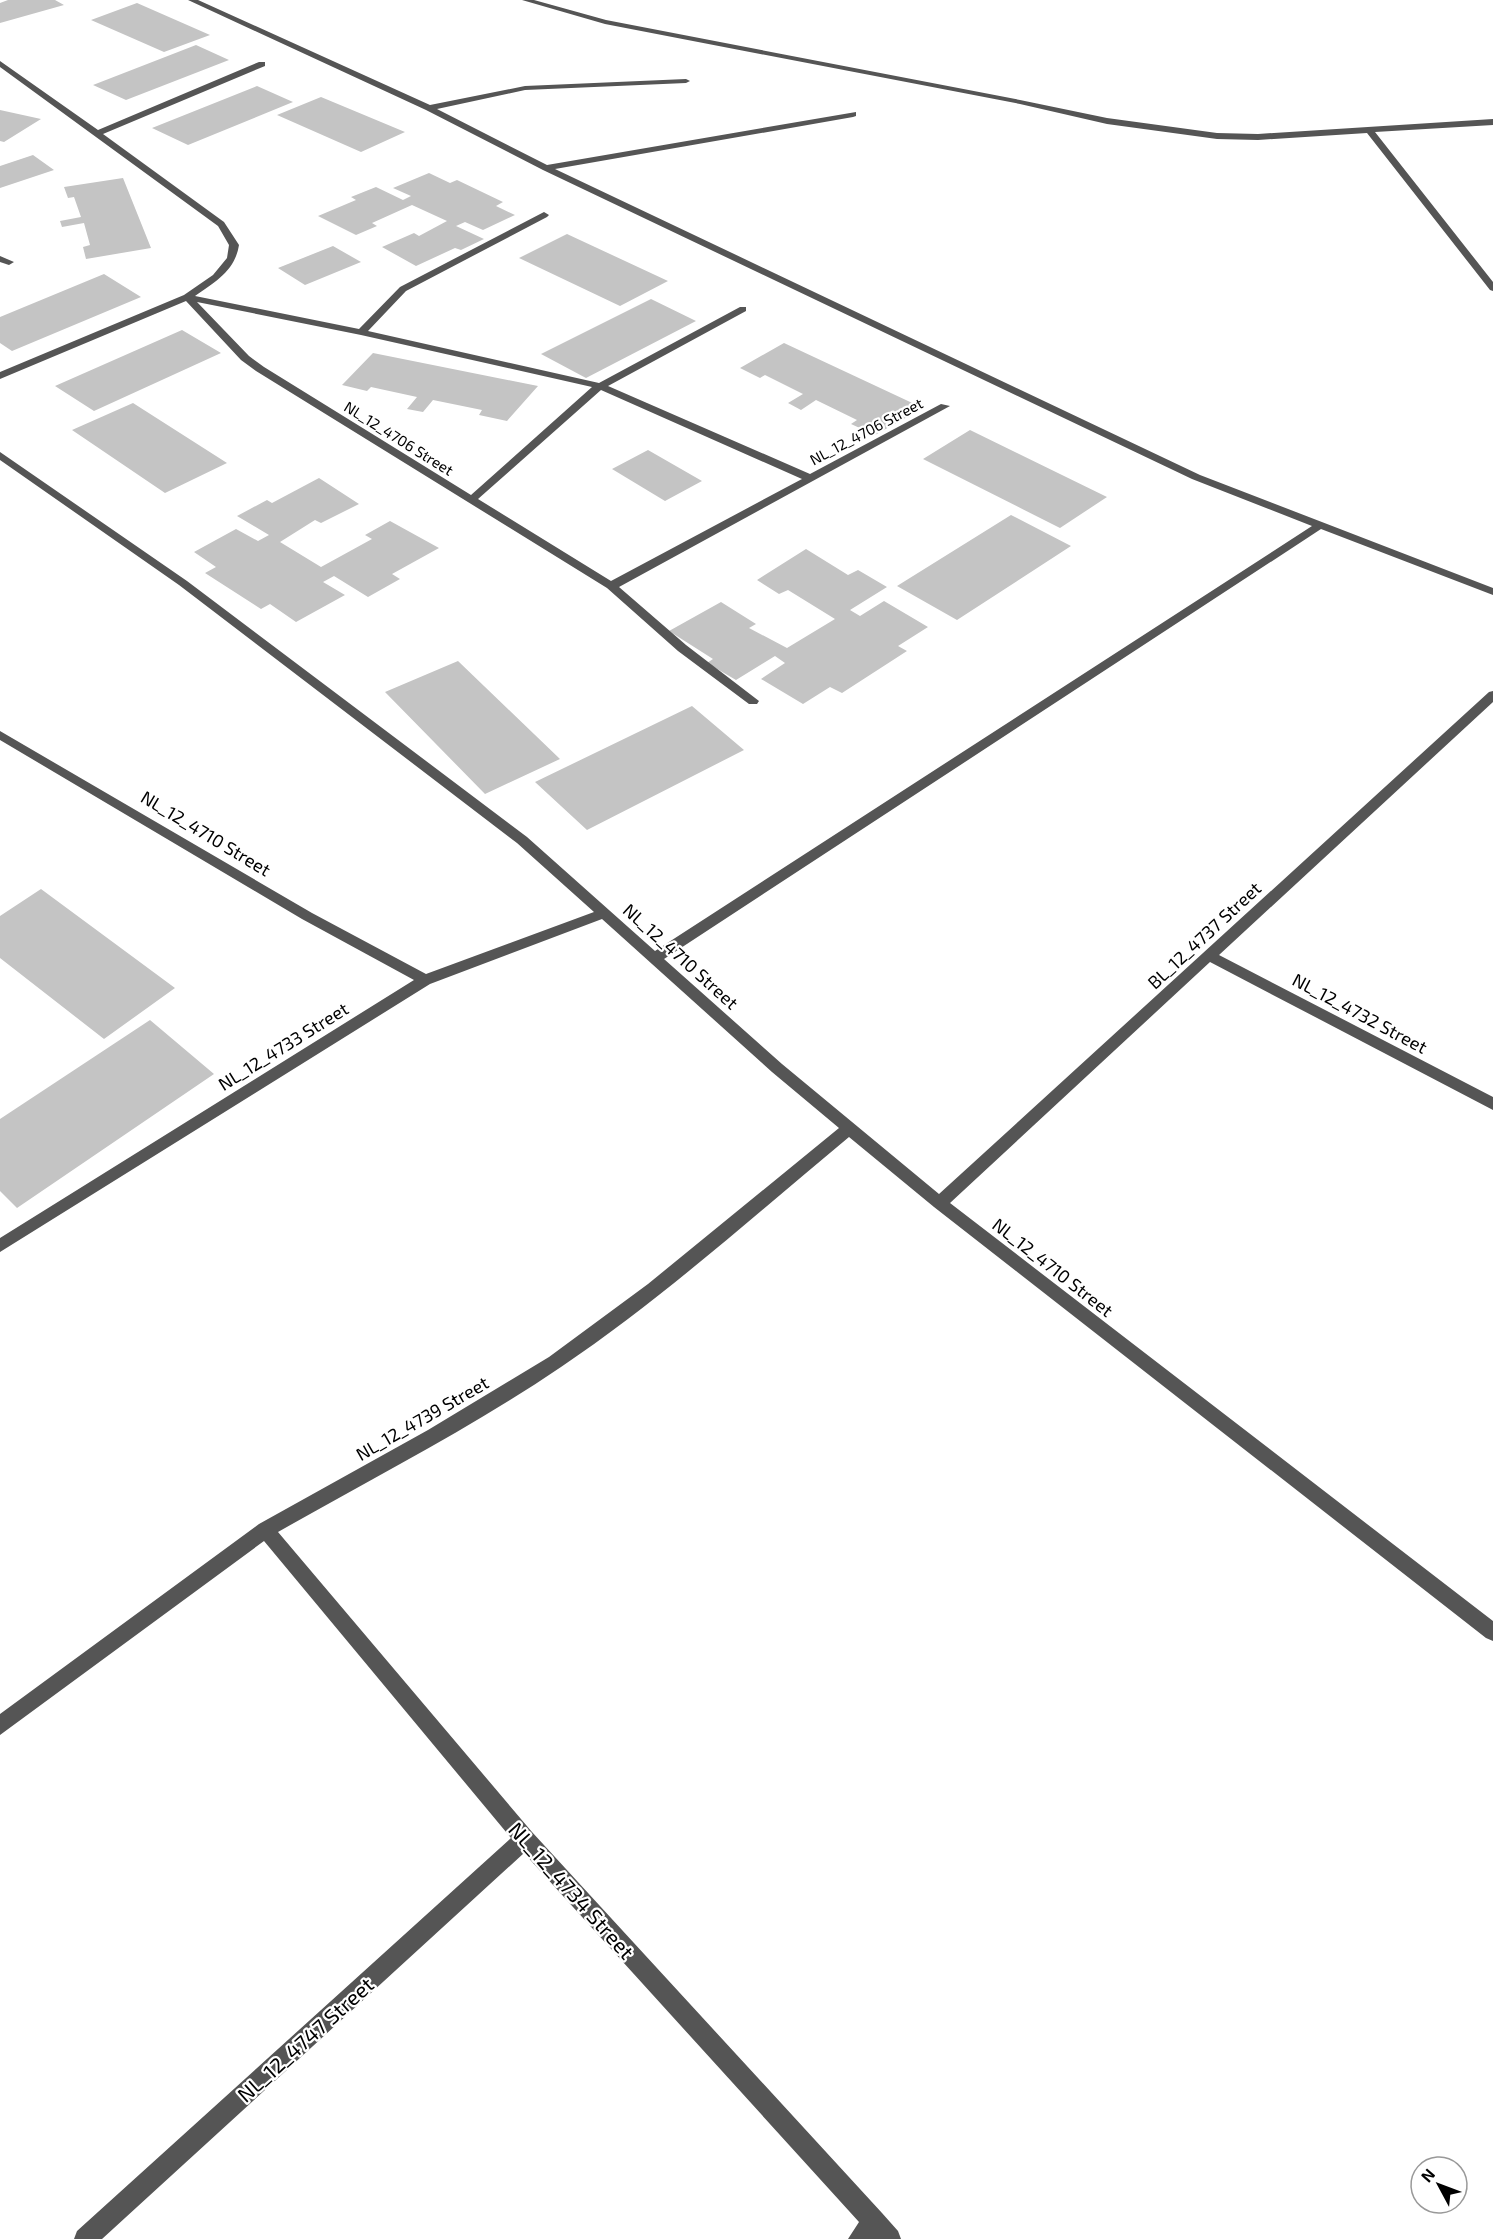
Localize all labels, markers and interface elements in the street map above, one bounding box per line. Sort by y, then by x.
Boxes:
street label: NL_12_4706 Street [806,393,926,468]
street label: NL_12_4706 Street [341,397,457,479]
street label: NL_12_4710 Street [137,786,275,880]
street label: BL_12_4737 Street [1143,877,1265,993]
street label: NL_12_4710 Street [619,899,743,1014]
street label: NL_12_4732 Street [1289,968,1431,1058]
street label: NL_12_4733 Street [214,997,352,1095]
street label: NL_12_4710 Street [988,1213,1118,1321]
street label: NL_12_4739 Street [352,1371,492,1465]
street label: NL_12_4734 Street [504,1816,640,1964]
street label: NL_12_4747 Street [232,1971,378,2107]
north arrow [1409,2155,1469,2215]
text: N [1416,2164,1438,2185]

